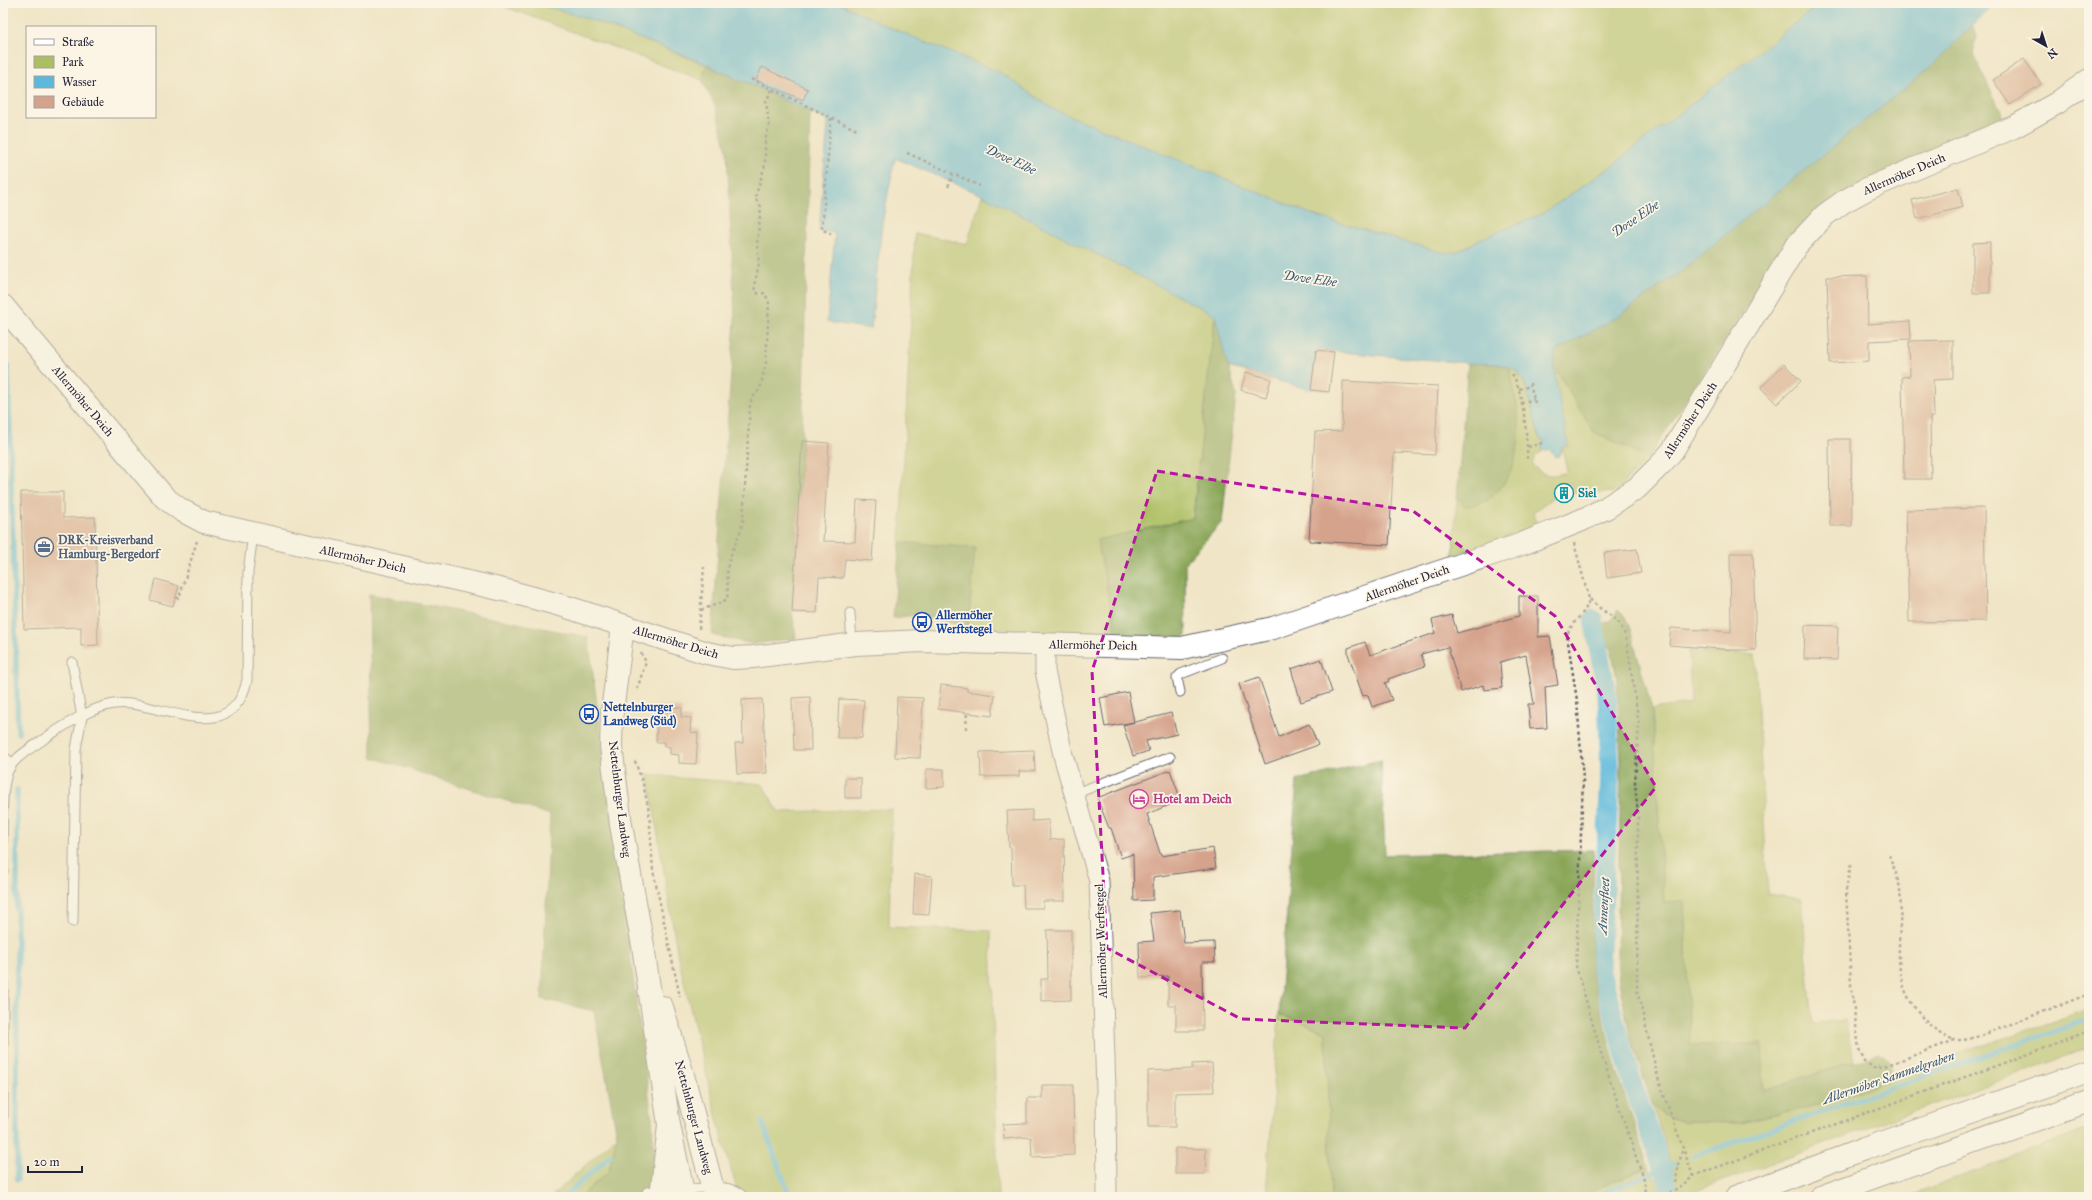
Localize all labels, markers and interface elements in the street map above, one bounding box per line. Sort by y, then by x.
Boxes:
legend [26,26,156,118]
north arrow [2026,26,2066,66]
text: Straße [62,35,94,49]
text: N [2044,45,2060,62]
text: Park [62,55,84,69]
text: Wasser [62,75,97,89]
text: Gebäude [62,95,104,109]
water label: Dove Elbe [983,141,1039,179]
street label: Allermöher Deich [1860,150,1948,198]
water label: Dove Elbe [1609,196,1663,241]
water label: Dove Elbe [1282,267,1339,291]
street label: Allermöher Deich [49,362,117,440]
street label: Allermöher Deich [1660,379,1720,462]
building icon: Siel [1553,482,1575,504]
place label: Siel [1578,486,1597,500]
place label: DRK-Kreisverband Hamburg-Bergedorf [58,533,161,562]
office icon: DRK-Kreisverband Hamburg-Bergedorf [33,536,55,558]
street label: Allermöher Deich [317,542,408,576]
street label: Allermöher Deich [1362,562,1451,604]
place label: Allermöher Werftstegel [935,608,993,637]
bus stop icon: Allermöher Werftstegel [911,611,933,633]
street label: Allermöher Deich [631,622,721,662]
street label: Allermöher Deich [1048,637,1138,653]
place label: Nettelnburger Landweg (Süd) [603,700,677,729]
bus stop icon: Nettelnburger Landweg (Süd) [578,703,600,725]
street label: Nettelnburger Landweg [605,740,634,859]
hotel icon: Hotel am Deich [1128,788,1150,810]
place label: Hotel am Deich [1153,792,1232,806]
water label: Annenfleet [1594,876,1614,937]
street label: Allermöher Werftstegel [1092,882,1111,1000]
water label: Allermöher Sammelgraben [1818,1048,1957,1109]
street label: Nettelnburger Landweg [671,1059,716,1176]
scale bar [28,1148,82,1174]
text: 20 m [34,1155,60,1169]

